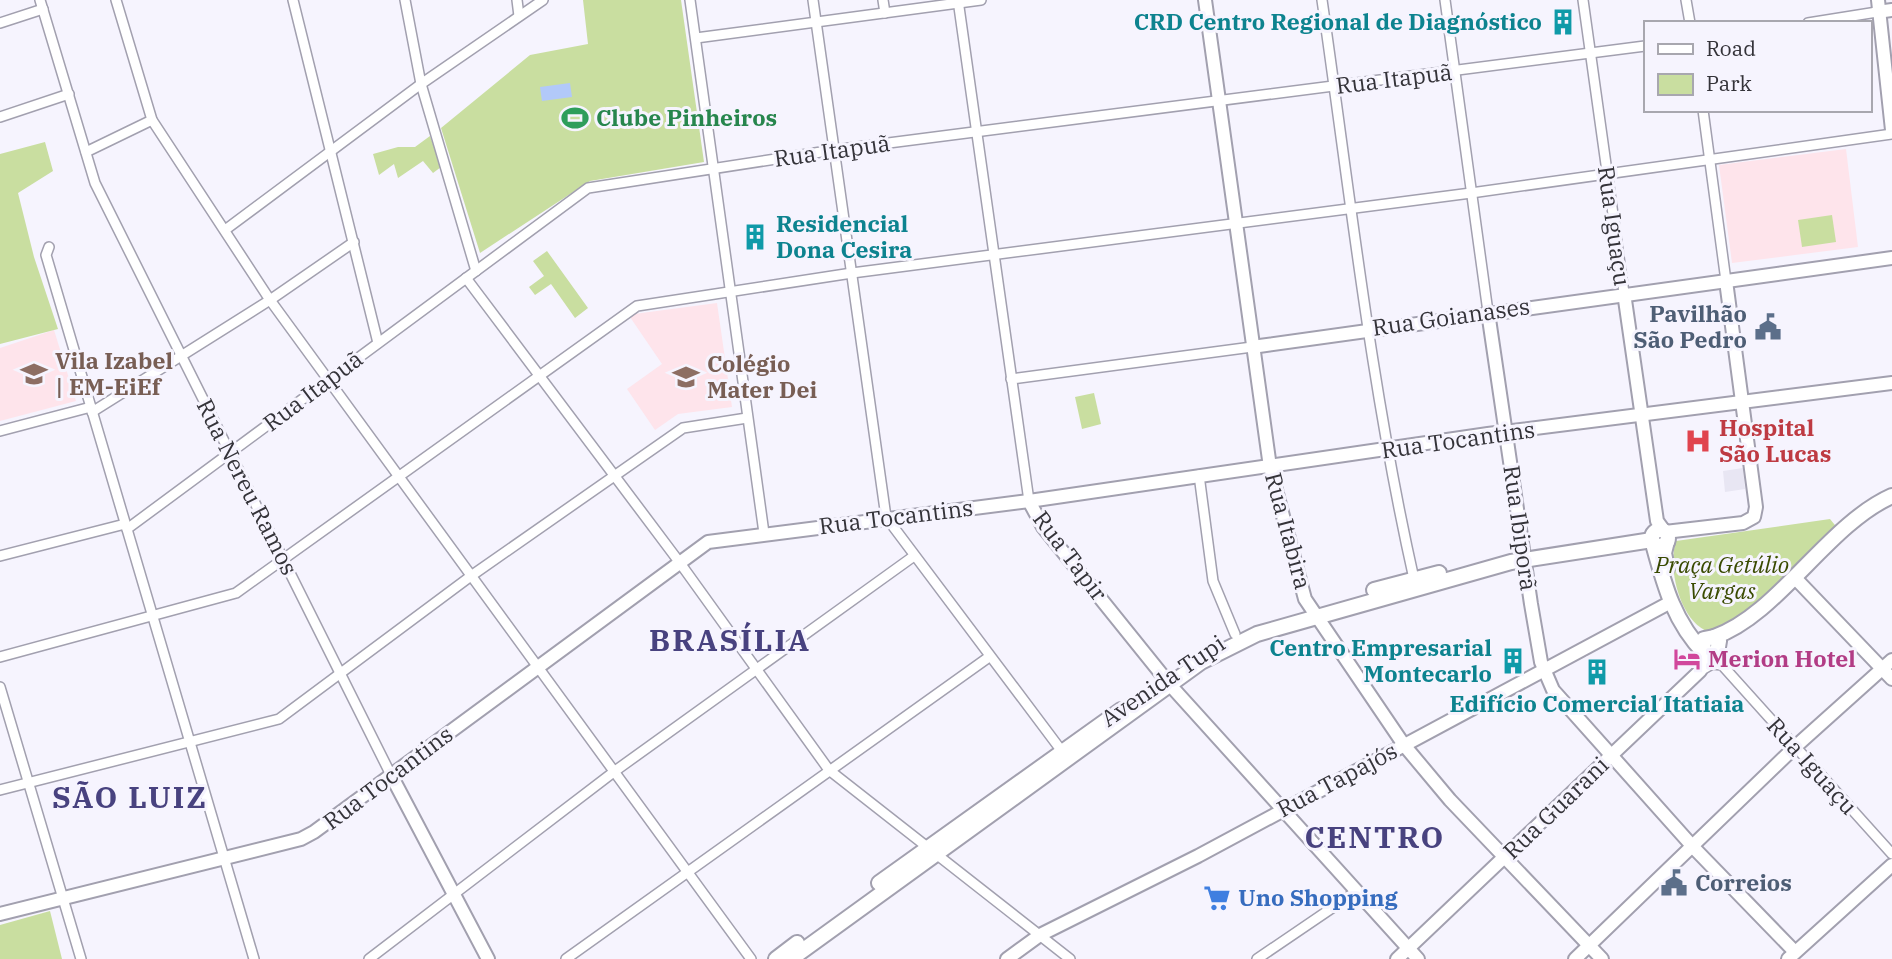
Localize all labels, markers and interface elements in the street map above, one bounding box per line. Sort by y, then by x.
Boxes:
place label: CRD Centro Regional de Diagnóstico [1134,6,1542,36]
building icon: CRD Centro Regional de Diagnóstico [1548,7,1578,37]
legend [1644,21,1871,112]
text: Road [1706,34,1756,62]
street label: Rua Itapuã [1334,56,1454,100]
text: Park [1706,69,1753,97]
place label: Clube Pinheiros [596,102,777,132]
sports icon: Clube Pinheiros [560,103,590,133]
street label: Rua Itapuã [772,127,892,173]
street label: Rua Iguaçu [1592,164,1638,288]
place label: Residencial Dona Cesira [776,208,912,264]
building icon: Residencial Dona Cesira [740,222,770,252]
street label: Rua Goianases [1370,290,1532,342]
place label: Pavilhão São Pedro [1633,298,1747,354]
public building icon: Pavilhão São Pedro [1753,312,1783,342]
street label: Rua Itapuã [257,343,368,437]
place label: Vila Izabel | EM-EiEf [55,345,173,401]
place label: Colégio Mater Dei [707,348,817,404]
school or university icon: Vila Izabel | EM-EiEf [19,359,49,389]
school or university icon: Colégio Mater Dei [671,362,701,392]
street label: Rua Nereu Ramos [191,393,305,580]
place label: Hospital São Lucas [1719,412,1831,468]
street label: Rua Tocantins [1379,413,1537,465]
hospital icon: Hospital São Lucas [1683,426,1713,456]
street label: Rua Ibiporã [1497,463,1545,593]
street label: Rua Itabira [1259,469,1319,592]
street label: Rua Tocantins [817,492,975,540]
street label: Rua Tapir [1027,504,1115,607]
park label: Praça Getúlio Vargas [1654,549,1789,605]
district label: BRASÍLIA [649,620,811,659]
street label: Avenida Tupi [1095,628,1230,733]
place label: Centro Empresarial Montecarlo [1269,632,1492,688]
place label: Merion Hotel [1708,643,1856,673]
hotel icon: Merion Hotel [1672,644,1702,674]
building icon: Centro Empresarial Montecarlo [1498,646,1528,676]
building icon: Edifício Comercial Itatiaia [1582,657,1612,687]
place label: Edifício Comercial Itatiaia [1450,688,1744,718]
street label: Rua Iguaçu [1761,710,1864,820]
street label: Rua Tocantins [316,719,458,836]
street label: Rua Tapajós [1271,735,1402,823]
street label: Rua Guarani [1496,749,1614,865]
district label: SÃO LUIZ [52,777,208,816]
district label: CENTRO [1305,817,1445,856]
place label: Correios [1695,867,1792,897]
public building icon: Correios [1659,868,1689,898]
place label: Uno Shopping [1238,882,1399,912]
supermarket icon: Uno Shopping [1202,883,1232,913]

